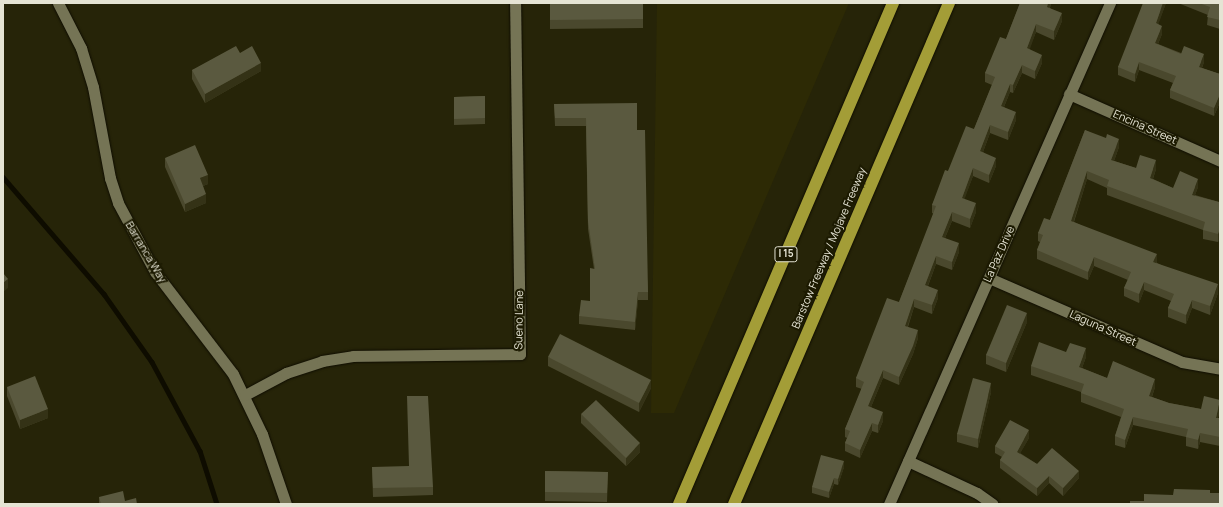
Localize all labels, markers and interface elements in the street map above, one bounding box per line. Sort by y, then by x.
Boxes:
street label: Encina Street [1111,107,1179,147]
street label: Barstow Freeway / Mojave Freeway [789,165,869,331]
street label: Barranca Way [123,219,169,285]
street label: La Paz Drive [981,224,1017,284]
road number: I 15 [774,246,798,262]
street label: Sueno Lane [512,290,526,350]
street label: Laguna Street [1067,307,1139,349]

